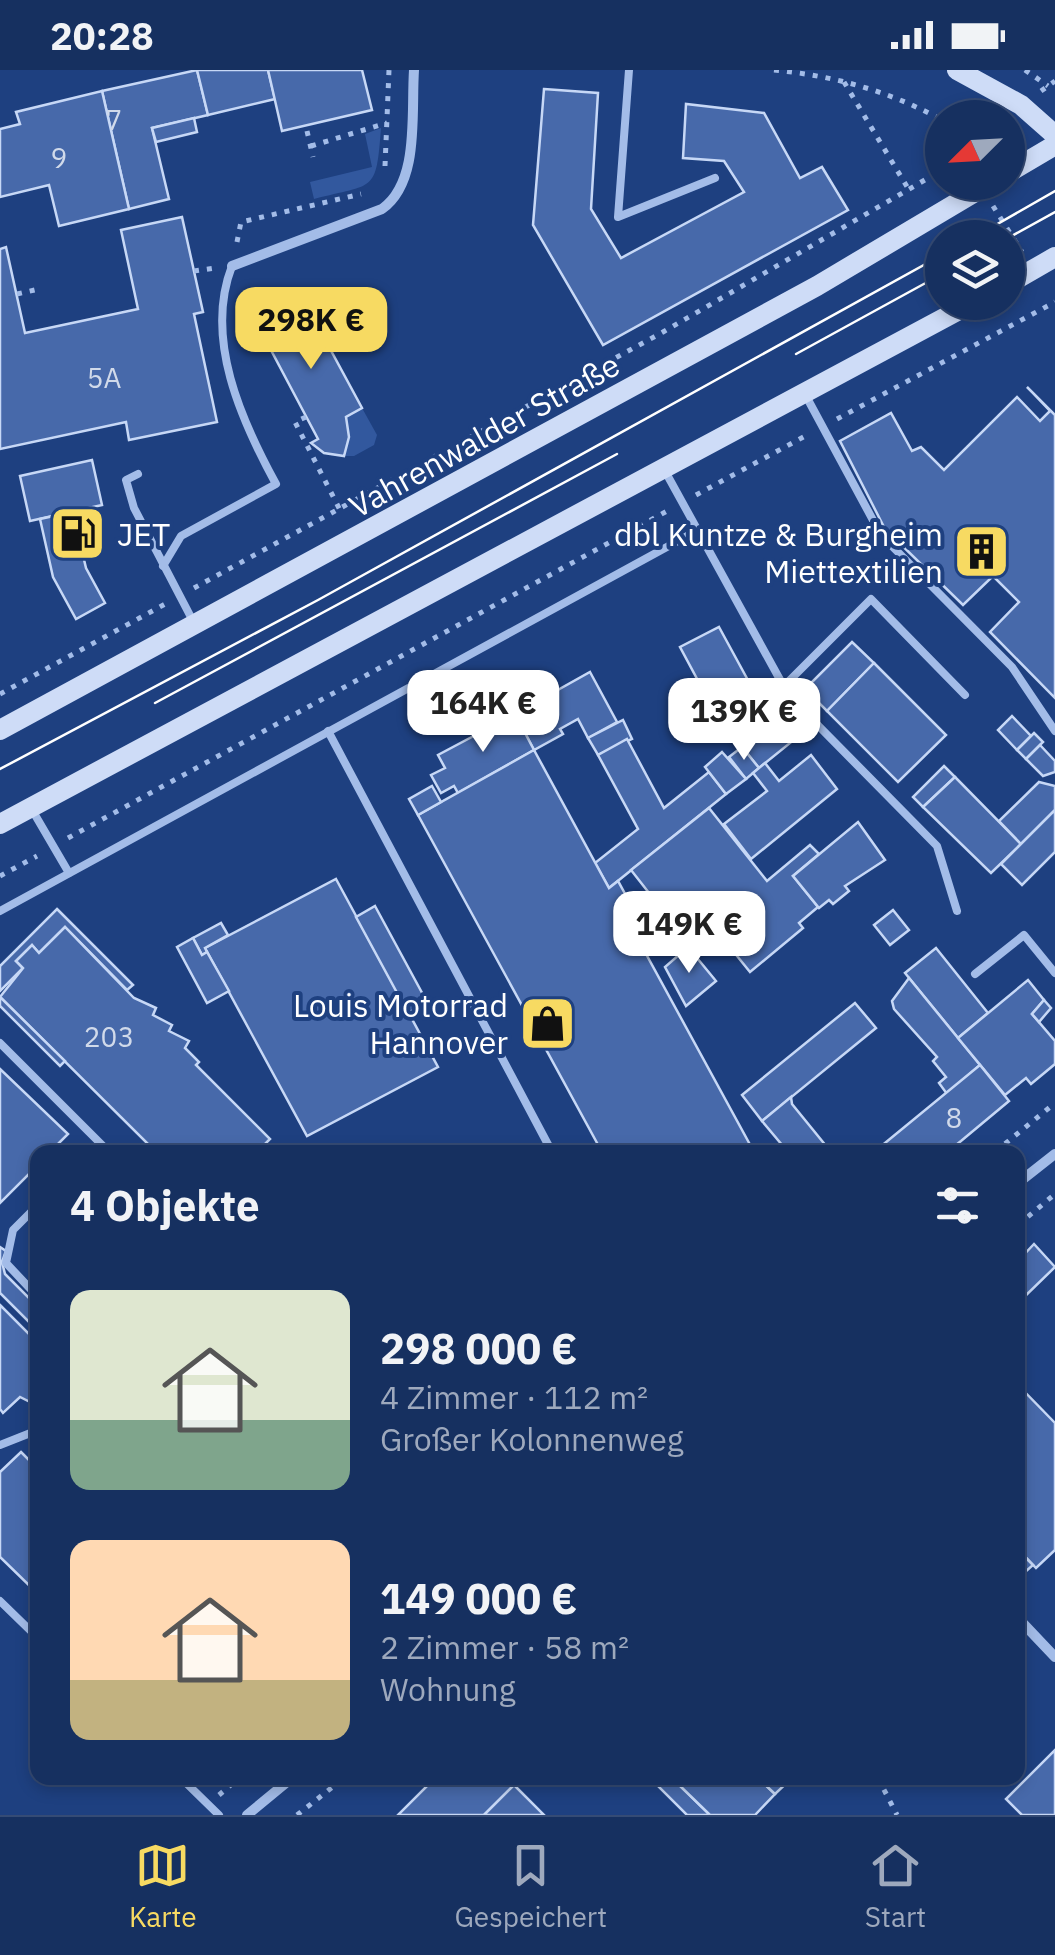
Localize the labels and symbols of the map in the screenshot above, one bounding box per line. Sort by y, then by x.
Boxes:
north arrow [925,100,1025,200]
house number: 7 [106,101,122,138]
house number: 9 [51,139,67,176]
pin: 298K € [230,287,392,372]
street label: Vahrenwalder Straße [341,343,627,527]
house number: 5A [87,359,121,396]
fuel station icon: JET [48,504,108,564]
place label: JET [117,513,170,555]
place label: dbl Kuntze & Burgheim Miettextilien [614,513,943,592]
building icon: dbl Kuntze & Burgheim Miettextilien [952,522,1012,582]
pin: 164K € [402,670,564,755]
pin: 139K € [663,678,825,763]
pin: 149K € [608,891,770,976]
place label: Louis Motorrad Hannover [293,984,508,1063]
shop icon: Louis Motorrad Hannover [517,993,577,1053]
house number: 203 [84,1018,134,1055]
house number: 8 [946,1099,962,1136]

